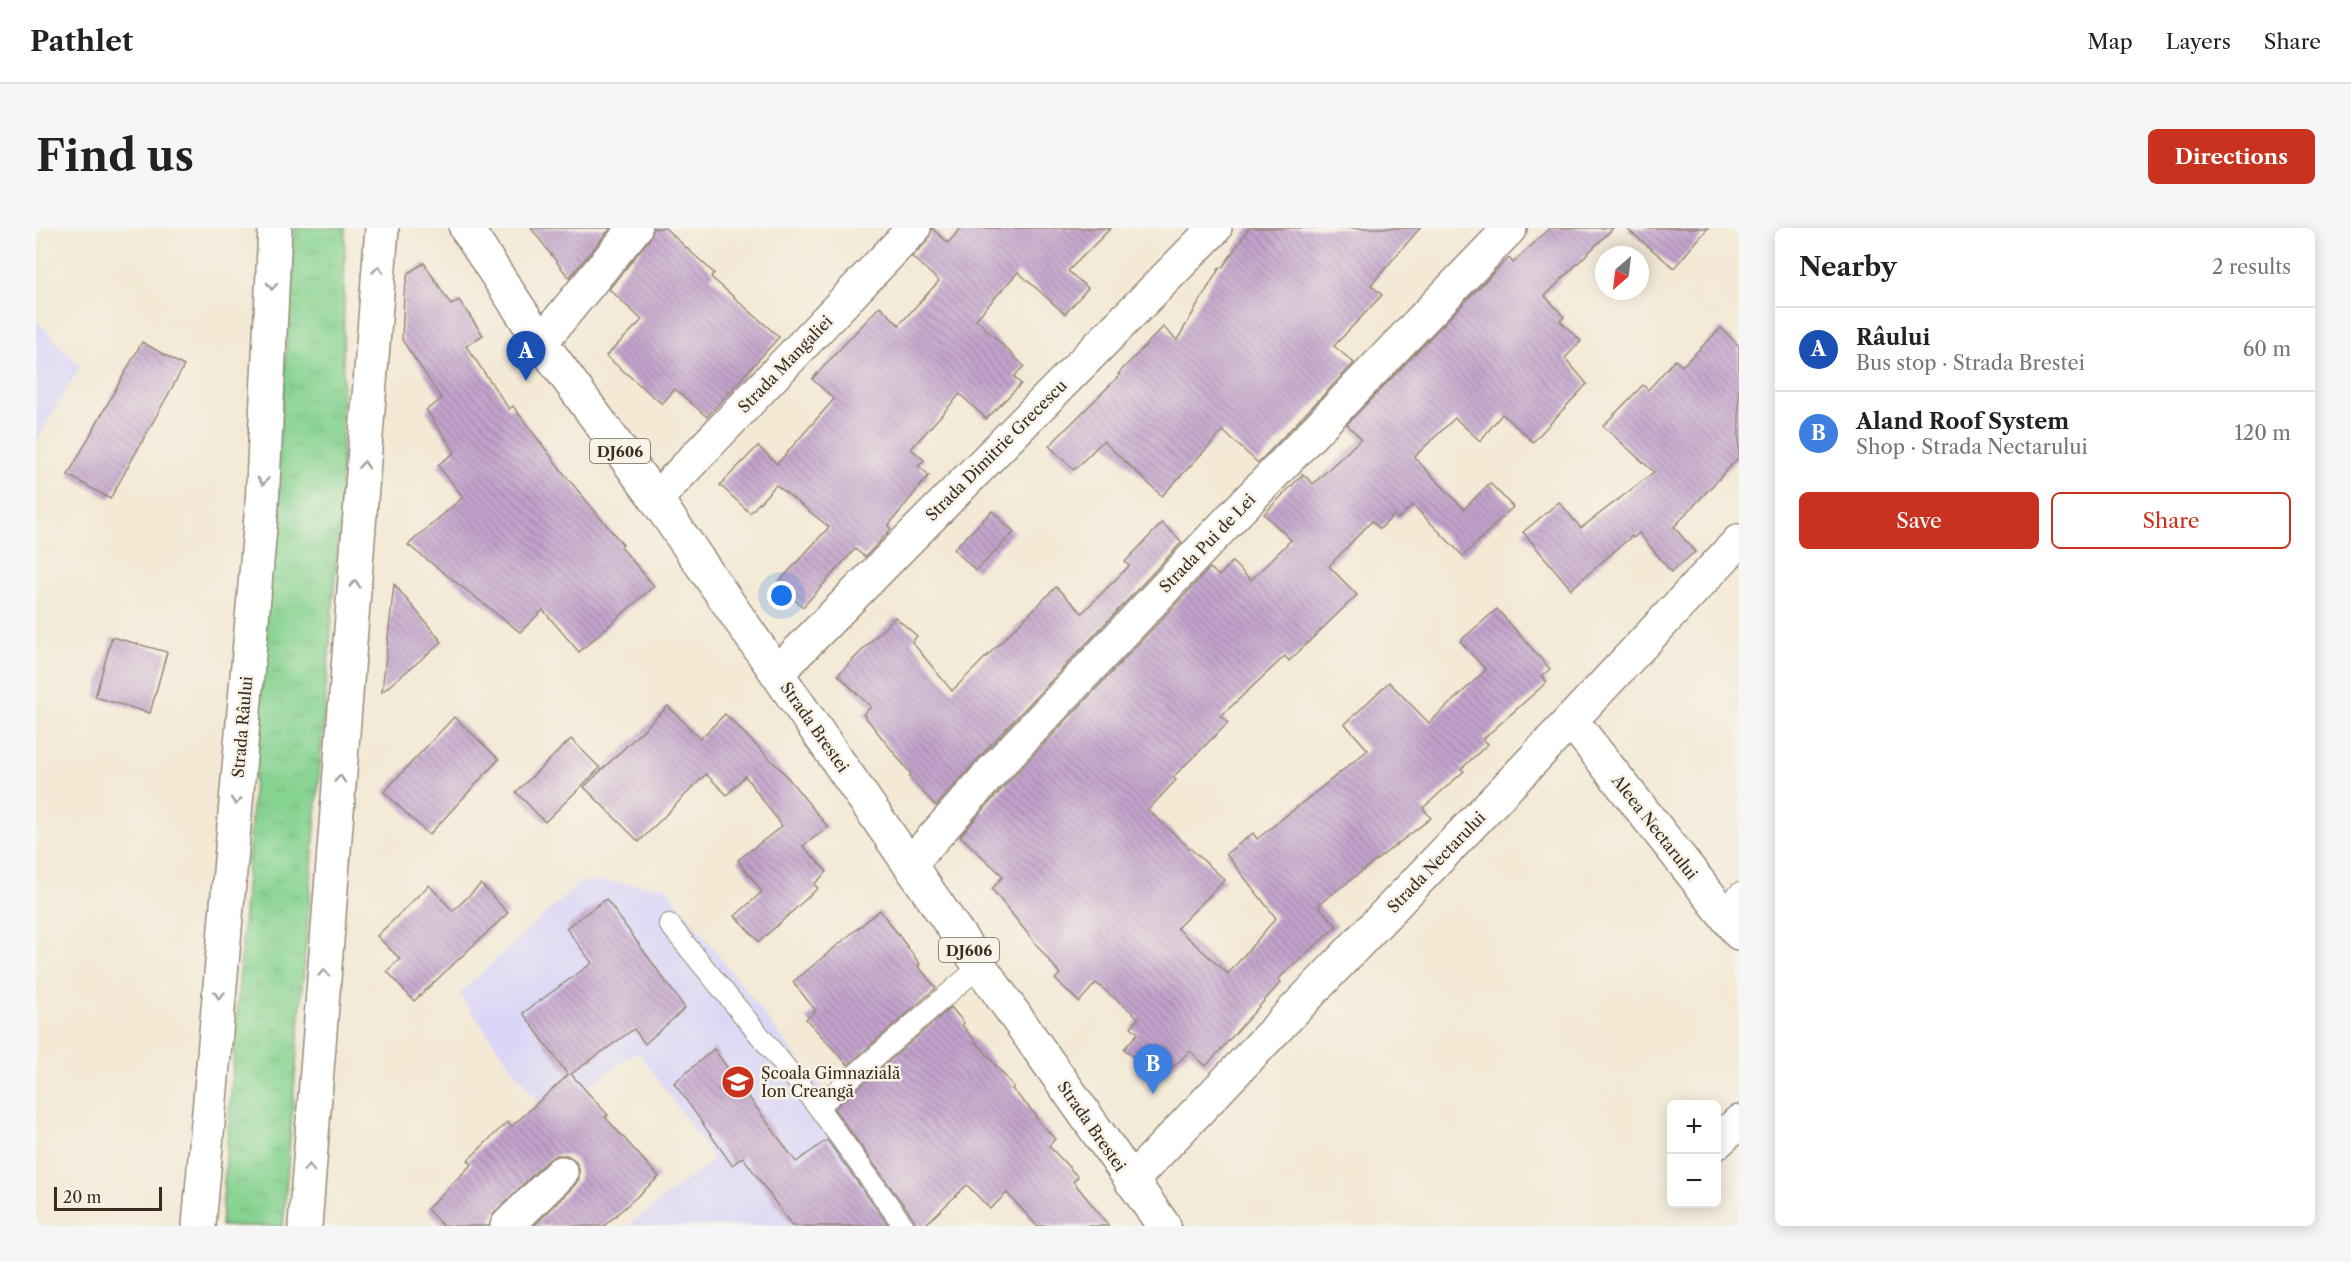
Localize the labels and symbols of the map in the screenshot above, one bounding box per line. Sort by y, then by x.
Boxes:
north arrow [1595,246,1649,300]
one-way arrow [372,266,385,275]
one-way arrow [266,282,279,291]
street label: Strada Mangaliei [734,311,837,417]
pin: A [506,332,546,381]
street label: Strada Dimitrie Grecescu [921,375,1071,525]
road number: DJ606 [590,439,650,463]
one-way arrow [357,460,370,469]
one-way arrow [256,477,269,486]
street label: Strada Pui de Lei [1155,489,1259,597]
one-way arrow [348,580,361,589]
your location [767,581,796,610]
street label: Strada Râului [228,675,256,779]
street label: Strada Brestei [777,678,854,776]
street label: Aleea Nectarului [1607,770,1702,883]
one-way arrow [333,774,346,783]
one-way arrow [230,797,243,806]
street label: Strada Nectarului [1383,807,1489,917]
road number: DJ606 [939,938,999,962]
one-way arrow [318,969,331,978]
one-way arrow [213,991,226,1000]
pin: B [1134,1044,1172,1094]
place label: Școala Gimnazială Ion Creangă [761,1063,901,1101]
school or university icon: Școala Gimnazială Ion Creangă [720,1064,756,1100]
street label: Strada Brestei [1054,1077,1131,1175]
one-way arrow [302,1163,315,1172]
scale bar [54,1184,162,1212]

